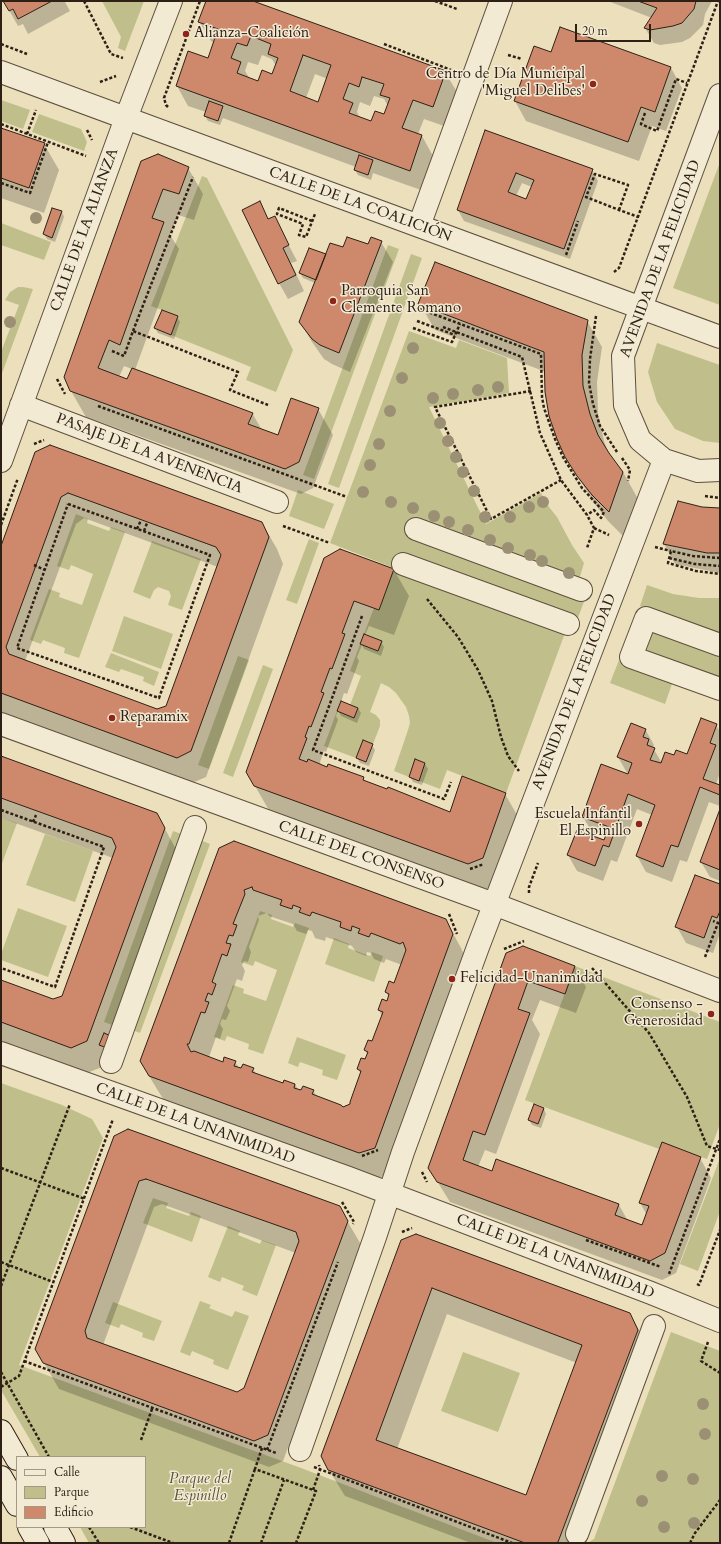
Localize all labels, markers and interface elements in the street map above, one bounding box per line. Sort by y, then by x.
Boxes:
scale bar [577,16,653,42]
text: 20 m [582,23,608,39]
place label: Alianza-Coalición [194,25,309,43]
marker: Alianza-Coalición [181,29,191,39]
place label: Centro de Día Municipal 'Miguel Delibes' [426,66,585,101]
marker: Centro de Día Municipal 'Miguel Delibes' [588,79,598,89]
street label: CALLE DE LA ALIANZA [47,146,123,314]
street label: AVENIDA DE LA FELICIDAD [617,158,705,360]
street label: CALLE DE LA COALICIÓN [266,164,454,246]
place label: Parroquia San Clemente Romano [341,283,461,318]
marker: Parroquia San Clemente Romano [328,296,338,306]
street label: PASAJE DE LA AVENENCIA [53,410,245,498]
street label: AVENIDA DE LA FELICIDAD [529,591,621,793]
place label: Reparamix [120,709,188,727]
marker: Reparamix [107,713,117,723]
place label: Escuela Infantil El Espinillo [535,806,631,841]
street label: CALLE DEL CONSENSO [276,818,446,894]
marker: Escuela Infantil El Espinillo [634,819,644,829]
place label: Felicidad-Unanimidad [460,970,603,988]
marker: Felicidad-Unanimidad [447,974,457,984]
place label: Consenso - Generosidad [624,996,703,1031]
marker: Consenso - Generosidad [706,1009,716,1019]
street label: CALLE DE LA UNANIMIDAD [93,1080,297,1168]
street label: CALLE DE LA UNANIMIDAD [453,1211,657,1303]
legend [16,1456,146,1528]
text: Calle [54,1464,80,1480]
park label: Parque del Espinillo [169,1471,231,1506]
text: Parque [54,1484,89,1500]
text: Edificio [54,1504,93,1520]

